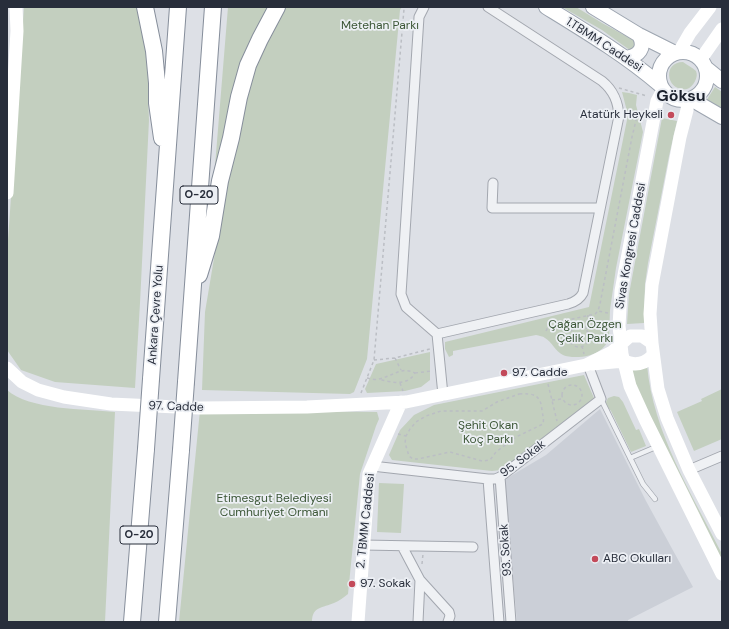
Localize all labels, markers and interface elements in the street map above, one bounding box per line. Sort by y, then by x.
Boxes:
street label: 1.TBMM Caddesi [563,15,645,75]
park label: Metehan Parkı [341,19,419,33]
district label: Göksu [656,87,706,107]
place label: Atatürk Heykeli [580,108,663,122]
marker: Atatürk Heykeli [666,110,676,120]
street label: Sivas Kongresi Caddesi [613,182,649,310]
road number: O-20 [180,186,218,204]
street label: Ankara Çevre Yolu [145,265,167,365]
park label: Çağan Özgen Çelik Parkı [548,318,622,346]
place label: 97. Cadde [512,366,567,380]
marker: 97. Cadde [499,368,509,378]
street label: 97. Cadde [148,399,204,415]
park label: Şehit Okan Koç Parkı [458,419,518,447]
street label: 95. Sokak [497,437,549,481]
street label: 2. TBMM Caddesi [354,473,378,569]
park label: Etimesgut Belediyesi Cumhuriyet Ormanı [216,492,332,520]
street label: 93. Sokak [497,523,515,577]
road number: O-20 [120,526,158,544]
place label: ABC Okulları [603,552,671,566]
marker: ABC Okulları [590,554,600,564]
place label: 97. Sokak [360,577,411,591]
marker: 97. Sokak [347,579,357,589]

